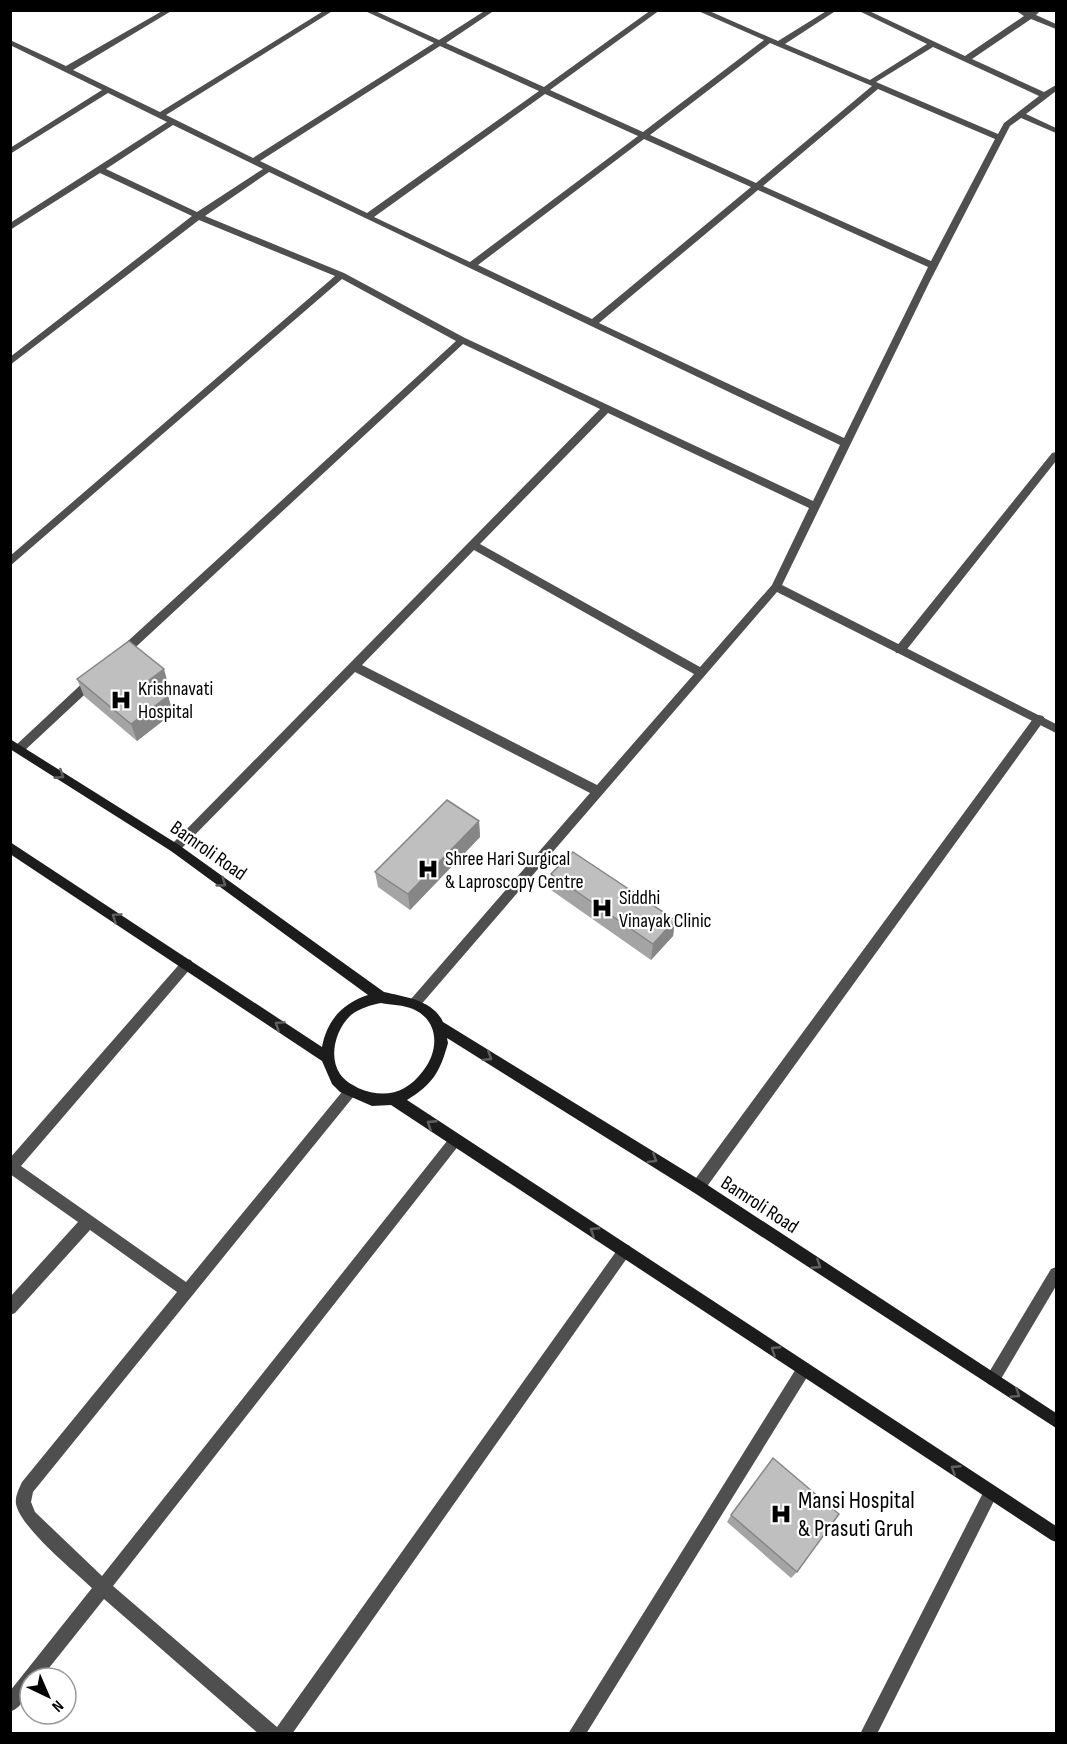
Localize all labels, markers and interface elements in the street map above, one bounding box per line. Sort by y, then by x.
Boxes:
place label: Krishnavati Hospital [138,677,213,724]
hospital icon: Krishnavati Hospital [109,688,133,712]
one-way arrow [54,767,64,779]
street label: Bamroli Road [166,816,251,886]
place label: Shree Hari Surgical & Laproscopy Centre [445,847,584,894]
hospital icon: Shree Hari Surgical & Laproscopy Centre [416,857,440,881]
one-way arrow [216,875,227,886]
place label: Siddhi Vinayak Clinic [619,886,712,933]
hospital icon: Siddhi Vinayak Clinic [590,896,614,920]
one-way arrow [112,913,123,924]
one-way arrow [274,1021,285,1032]
one-way arrow [482,1049,492,1061]
one-way arrow [427,1120,438,1131]
one-way arrow [647,1152,658,1163]
street label: Bamroli Road [716,1171,803,1239]
one-way arrow [590,1227,601,1238]
one-way arrow [811,1257,822,1268]
one-way arrow [770,1346,781,1357]
one-way arrow [1010,1387,1020,1399]
one-way arrow [951,1464,961,1476]
place label: Mansi Hospital & Prasuti Gruh [798,1486,915,1543]
hospital icon: Mansi Hospital & Prasuti Gruh [769,1502,793,1526]
north arrow [18,1666,78,1726]
text: N [48,1696,67,1716]

